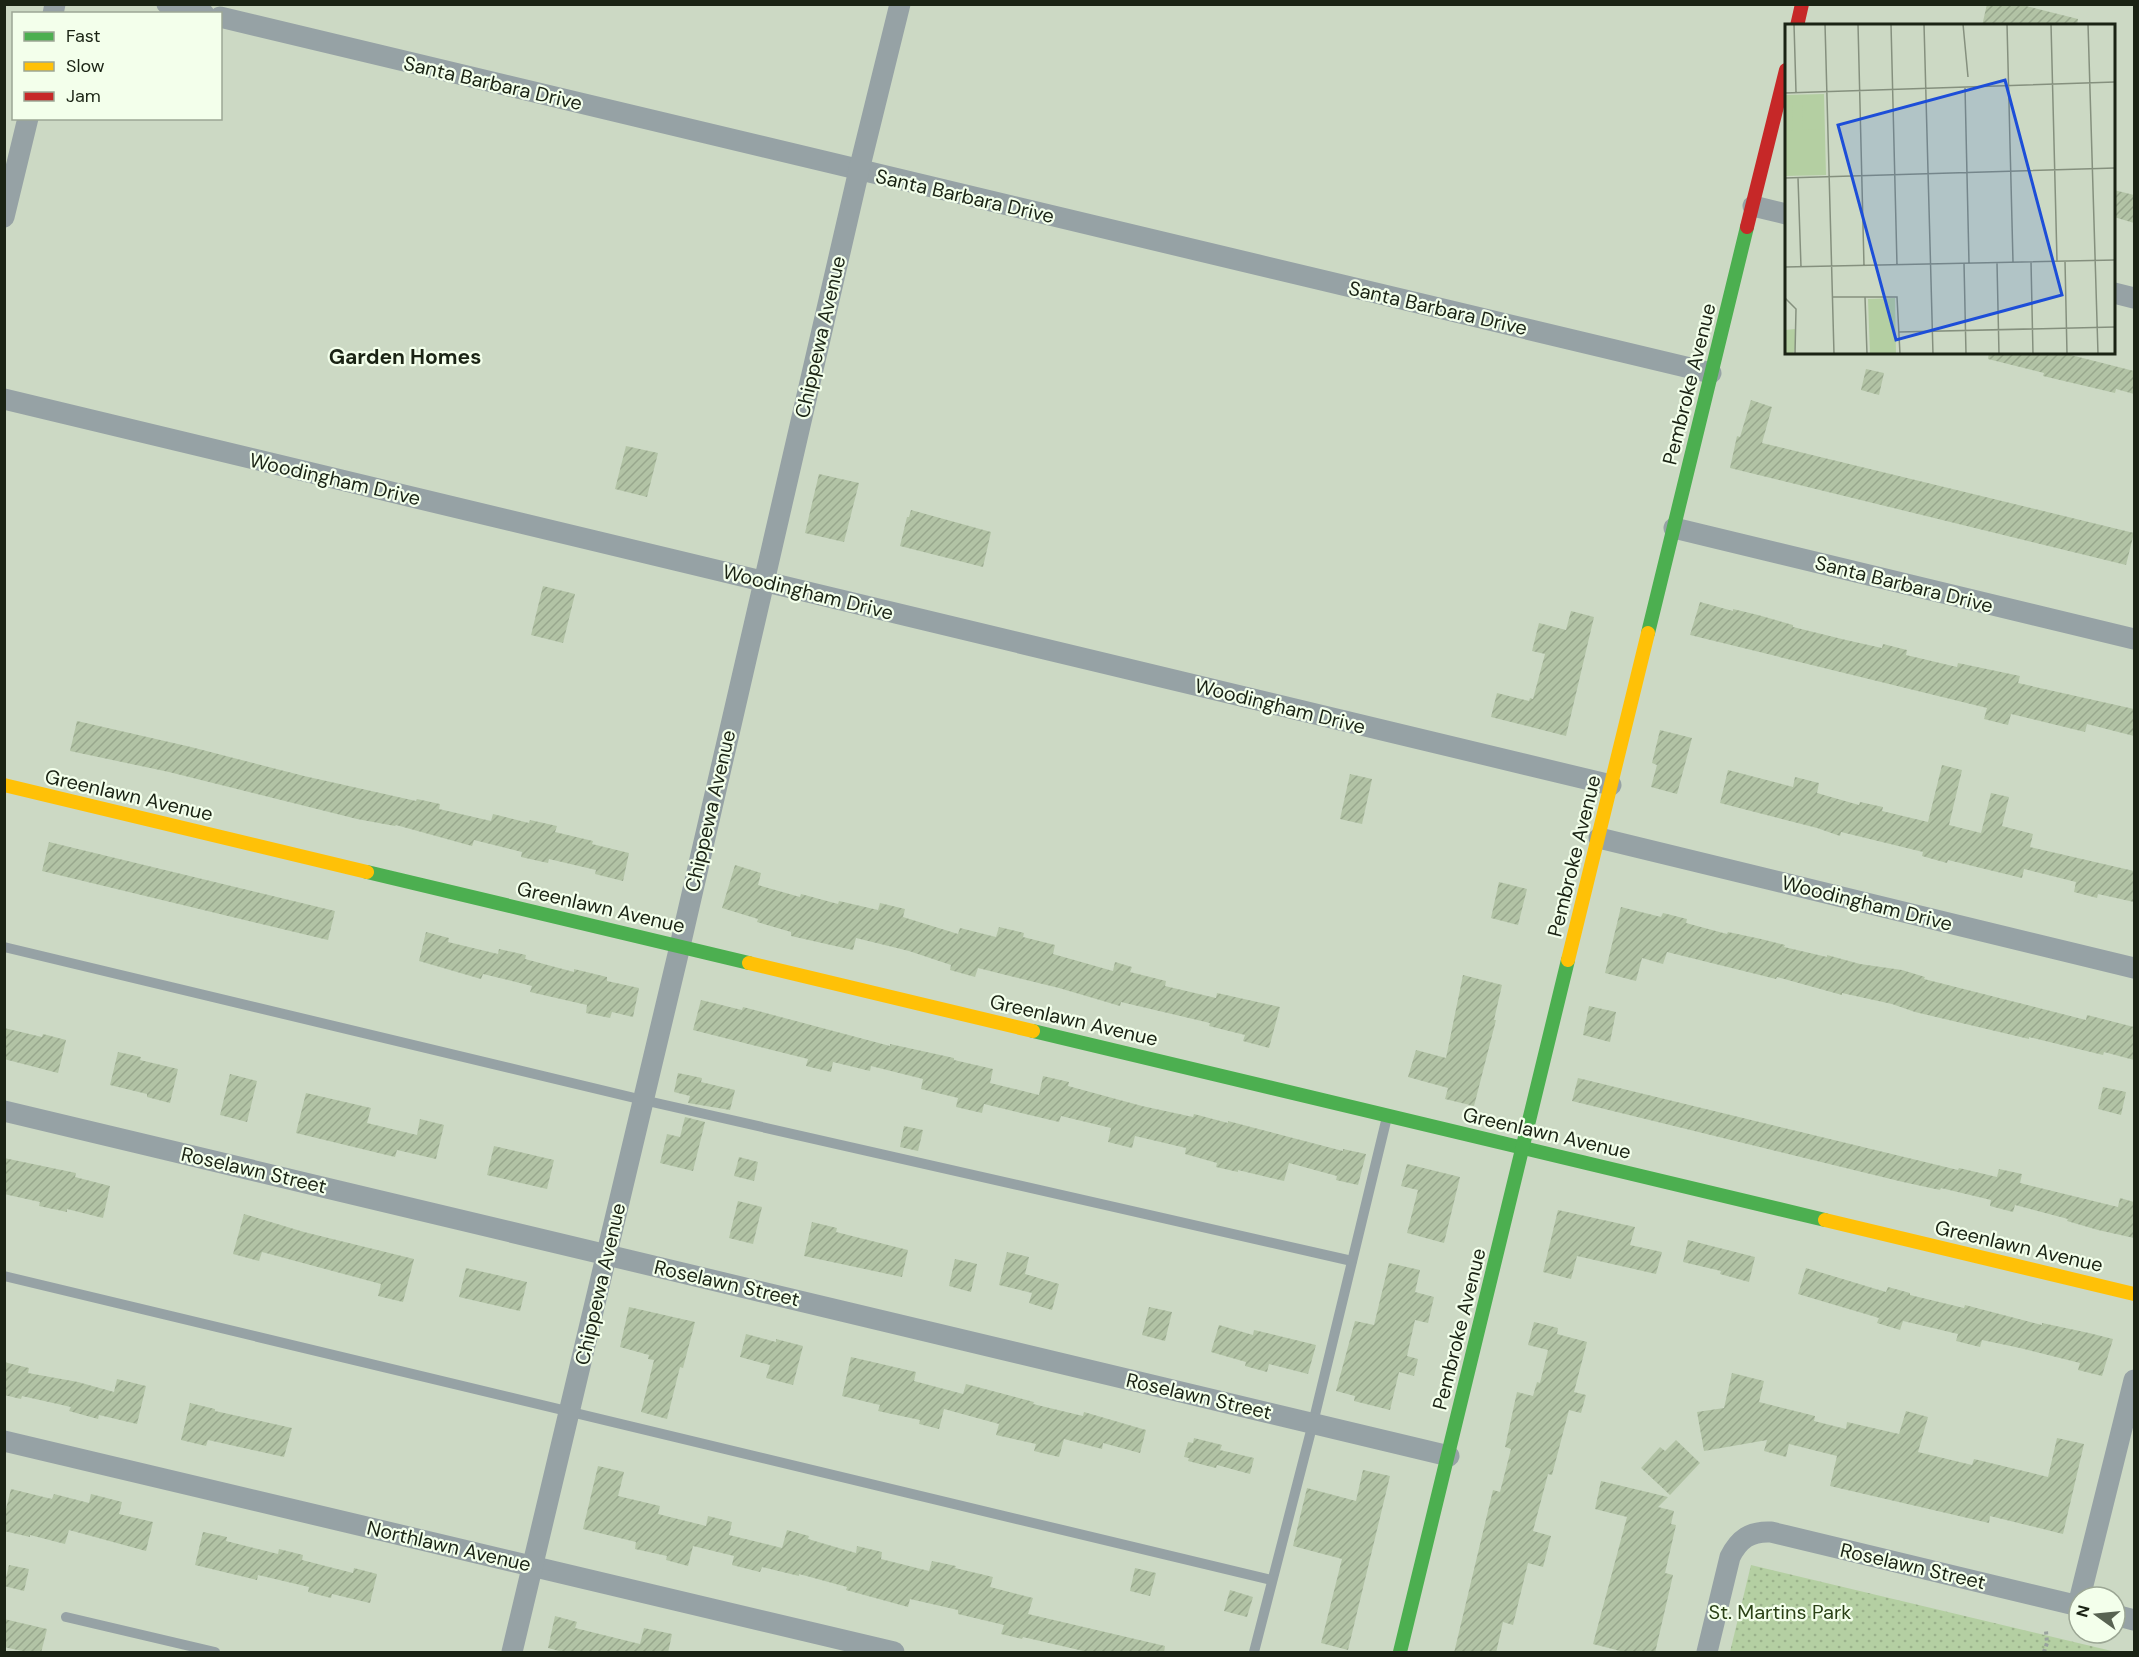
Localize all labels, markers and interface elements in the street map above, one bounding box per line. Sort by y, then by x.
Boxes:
legend [12,12,222,120]
text: Fast [66,24,101,48]
inset map [1785,24,2115,354]
street label: Santa Barbara Drive [401,50,585,116]
text: Slow [66,54,105,78]
text: Jam [66,84,101,108]
street label: Santa Barbara Drive [873,163,1057,229]
street label: Chippewa Avenue [789,253,851,421]
street label: Santa Barbara Drive [1346,275,1530,341]
street label: Pembroke Avenue [1656,301,1722,467]
district label: Garden Homes [329,343,481,371]
street label: Woodingham Drive [247,447,423,511]
street label: Santa Barbara Drive [1812,549,1996,619]
street label: Woodingham Drive [720,558,896,626]
street label: Woodingham Drive [1192,672,1368,740]
street label: Chippewa Avenue [679,727,741,895]
street label: Greenlawn Avenue [43,763,215,827]
street label: Pembroke Avenue [1541,773,1607,939]
street label: Woodingham Drive [1779,869,1955,937]
street label: Greenlawn Avenue [515,875,687,939]
street label: Greenlawn Avenue [988,988,1160,1052]
street label: Greenlawn Avenue [1461,1101,1633,1165]
street label: Roselawn Street [179,1141,329,1199]
street label: Chippewa Avenue [569,1200,631,1368]
street label: Greenlawn Avenue [1933,1214,2105,1278]
street label: Pembroke Avenue [1426,1246,1492,1412]
street label: Roselawn Street [652,1254,802,1312]
street label: Roselawn Street [1124,1367,1274,1425]
street label: Northlawn Avenue [364,1514,534,1578]
street label: Roselawn Street [1838,1537,1988,1595]
north arrow [2067,1585,2127,1645]
park label: St. Martins Park [1709,1599,1851,1625]
text: N [2071,1603,2095,1620]

